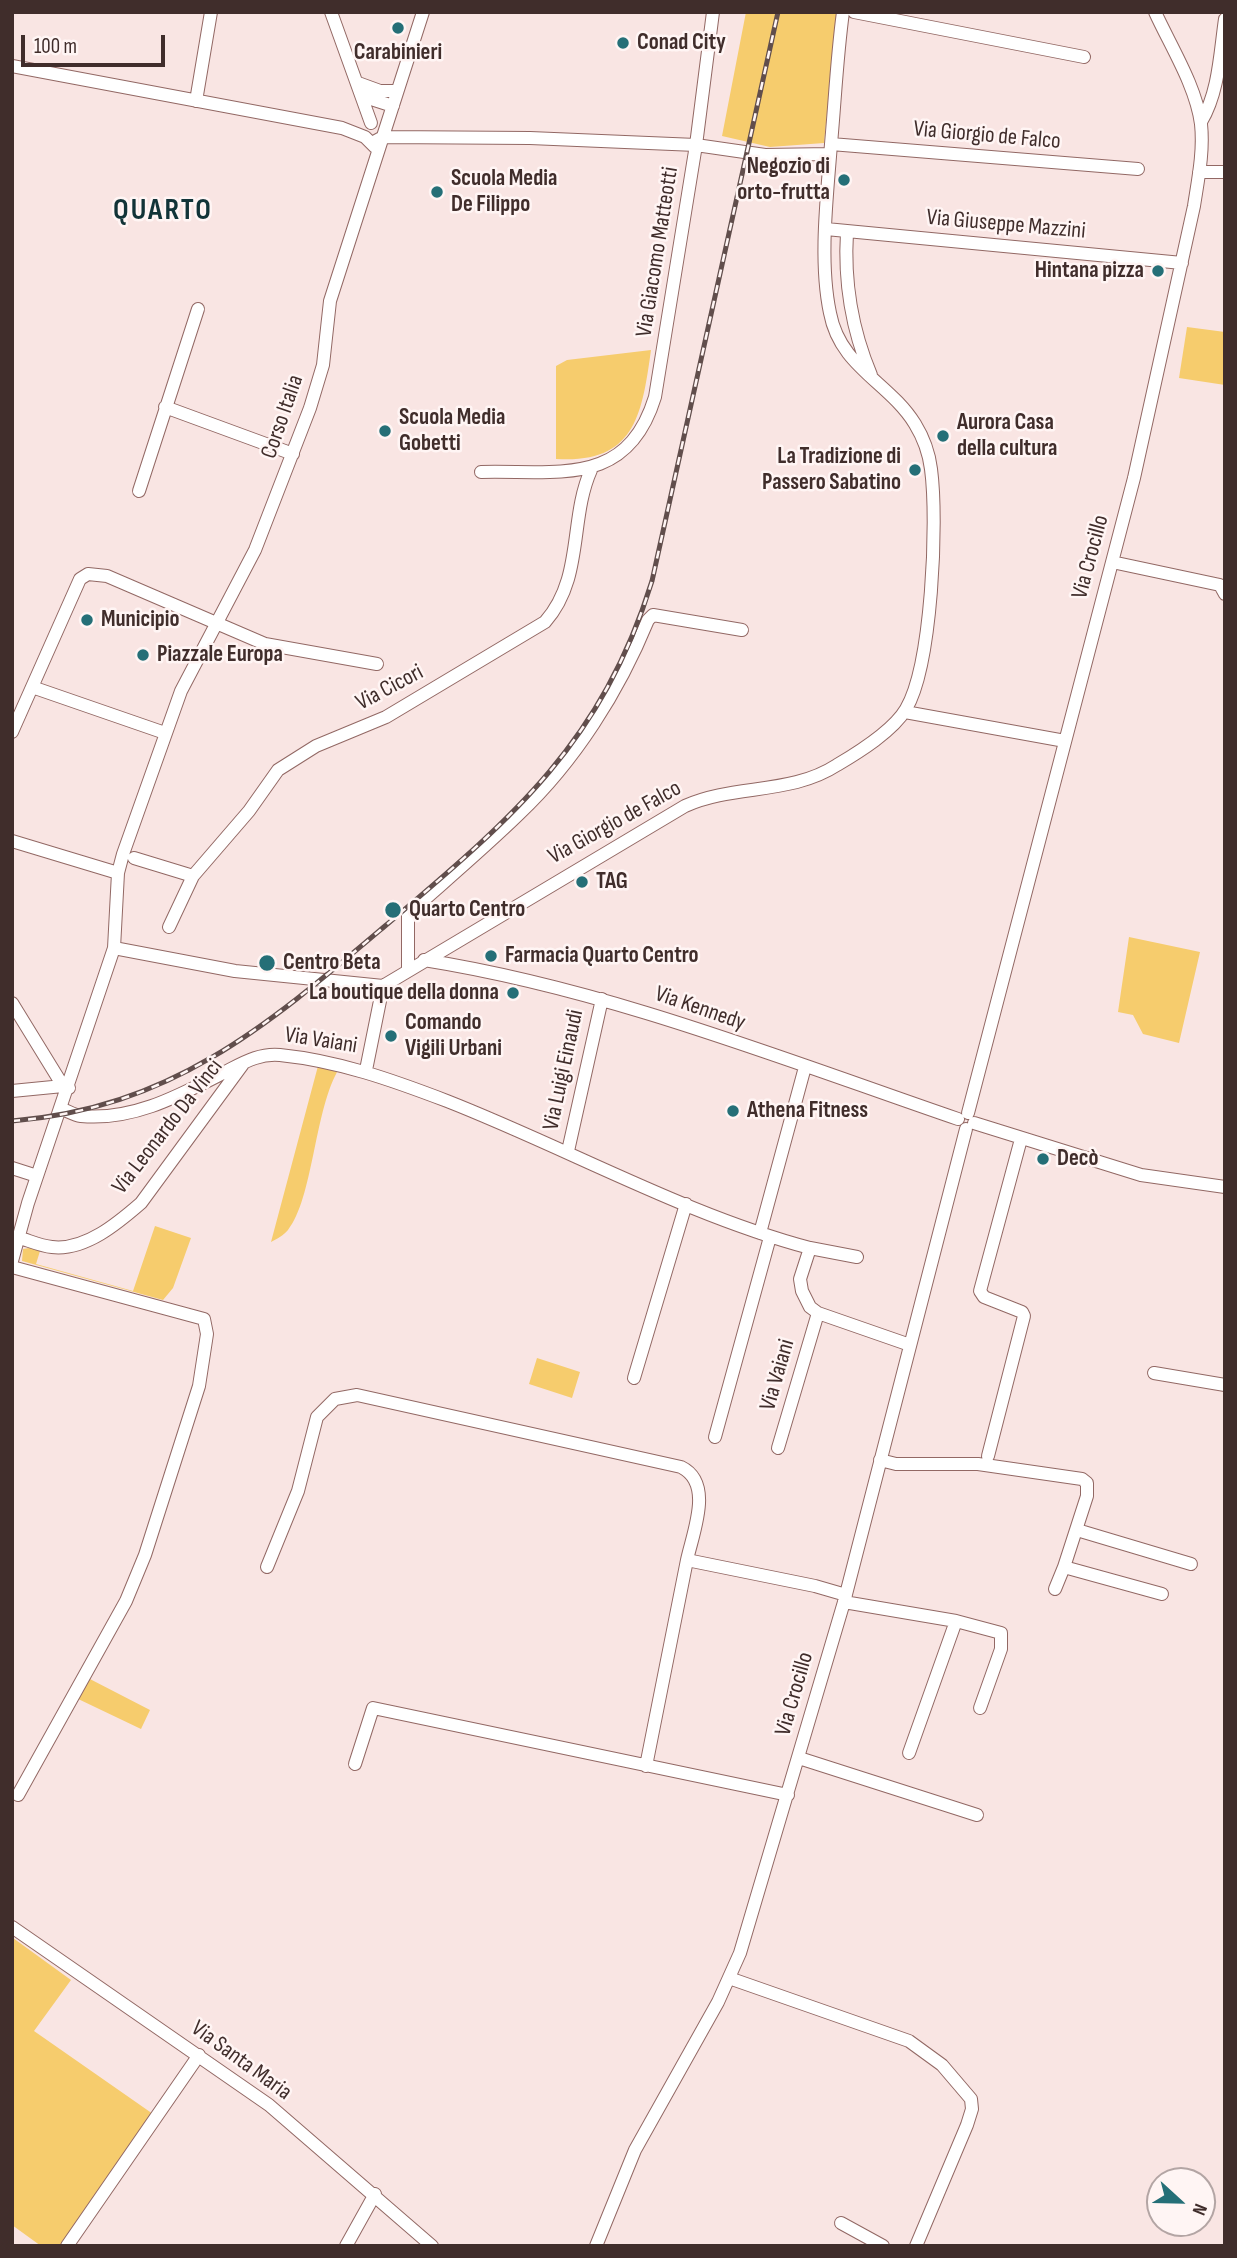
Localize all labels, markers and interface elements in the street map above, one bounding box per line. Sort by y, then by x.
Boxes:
marker: Carabinieri [390,20,406,36]
scale bar [24,21,168,65]
place label: Conad City [637,29,726,57]
text: 100 m [34,34,77,59]
marker: Conad City [615,35,631,51]
place label: Carabinieri [354,39,442,67]
street label: Via Giorgio de Falco [912,116,1062,156]
place label: Negozio di orto-frutta [737,153,830,207]
place label: Scuola Media De Filippo [451,165,557,219]
street label: Via Giacomo Matteotti [631,165,685,339]
marker: Negozio di orto-frutta [836,172,852,188]
marker: Scuola Media De Filippo [429,184,445,200]
district label: QUARTO [114,193,212,229]
street label: Via Giuseppe Mazzini [925,204,1087,246]
place label: Hintana pizza [1035,257,1144,285]
marker: Hintana pizza [1150,263,1166,279]
street label: Corso Italia [256,372,310,462]
place label: Scuola Media Gobetti [399,404,505,458]
place label: Aurora Casa della cultura [957,409,1057,463]
marker: Scuola Media Gobetti [377,423,393,439]
marker: Aurora Casa della cultura [935,428,951,444]
place label: La Tradizione di Passero Sabatino [762,443,901,497]
marker: La Tradizione di Passero Sabatino [907,462,923,478]
street label: Via Crocillo [1067,512,1115,602]
place label: Municipio [101,606,180,634]
marker: Municipio [79,612,95,628]
place label: Piazzale Europa [157,641,283,669]
marker: Piazzale Europa [135,647,151,663]
street label: Via Cicori [352,659,428,717]
street label: Via Giorgio de Falco [544,775,686,871]
place label: TAG [596,868,628,896]
marker: TAG [574,874,590,890]
place label: Quarto Centro [409,896,525,924]
marker: Quarto Centro [383,900,403,920]
place label: Farmacia Quarto Centro [505,942,699,970]
marker: Farmacia Quarto Centro [483,948,499,964]
place label: Centro Beta [283,949,381,977]
marker: Centro Beta [257,953,277,973]
place label: La boutique della donna [309,979,499,1007]
street label: Via Kennedy [651,981,749,1037]
marker: La boutique della donna [505,985,521,1001]
street label: Via Luigi Einaudi [538,1007,590,1133]
place label: Comando Vigili Urbani [405,1009,502,1063]
street label: Via Vaiani [283,1022,359,1060]
marker: Comando Vigili Urbani [383,1028,399,1044]
street label: Via Leonardo Da Vinci [107,1054,229,1200]
place label: Athena Fitness [747,1097,868,1125]
marker: Athena Fitness [725,1103,741,1119]
place label: Decò [1057,1145,1098,1173]
marker: Decò [1035,1151,1051,1167]
street label: Via Vaiani [755,1336,801,1414]
street label: Via Crocillo [770,1649,820,1739]
street label: Via Santa Maria [185,2015,297,2107]
north arrow [1146,2167,1216,2237]
text: N [1187,2200,1212,2218]

